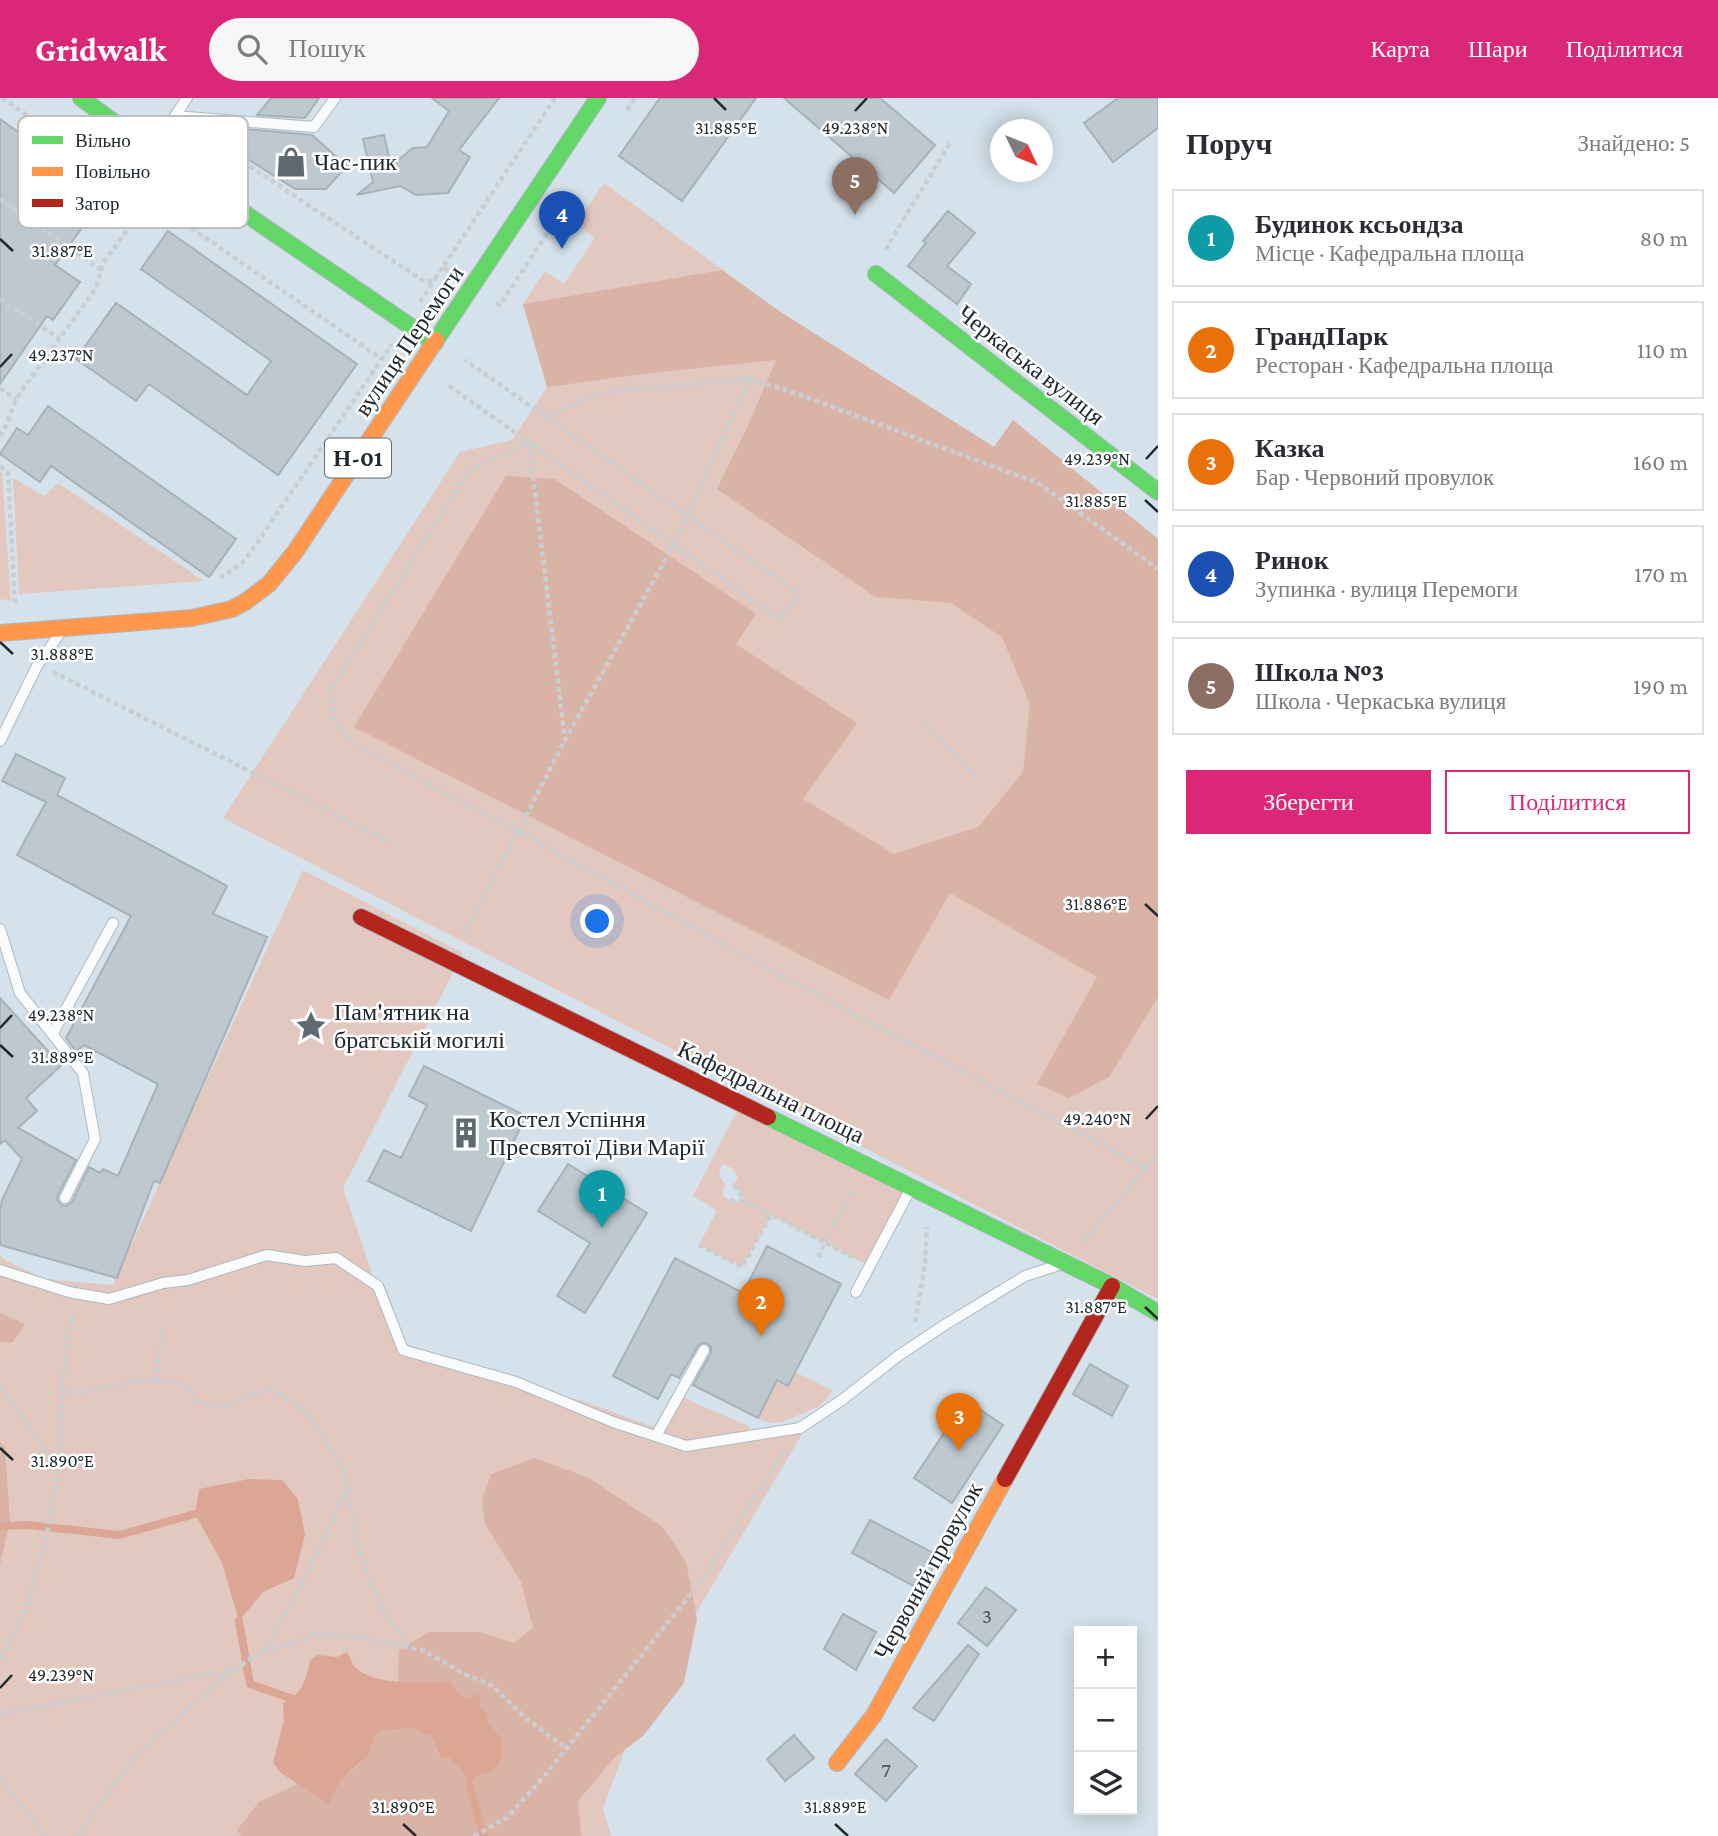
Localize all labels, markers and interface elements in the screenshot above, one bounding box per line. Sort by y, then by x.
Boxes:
search box [209,18,699,81]
icon: search [233,30,271,68]
text: Gridwalk [35,31,167,68]
text: Пошук [289,34,366,63]
text: Карта [1370,35,1430,62]
text: Шари [1468,35,1528,62]
text: Поділитися [1566,35,1683,62]
legend [18,116,248,228]
text: 31.885°E [695,118,757,138]
text: 49.238°N [822,118,888,138]
north arrow [990,119,1053,182]
text: Поруч [1186,127,1273,160]
text: Вільно [75,130,131,151]
text: Знайдено: 5 [1578,130,1690,156]
shop icon: Час-пик [274,145,308,179]
place label: Час-пик [314,148,397,175]
pin: 5 [832,157,878,215]
text: Повільно [75,161,150,182]
pin: 4 [539,191,585,249]
text: Затор [75,193,120,214]
text: Будинок ксьондза [1255,210,1464,239]
text: 1 [1207,225,1215,251]
text: 80 m [1640,225,1688,251]
text: Місце · Кафедральна площа [1255,240,1524,266]
text: 31.887°E [31,241,93,261]
street label: вулиця Перемоги [348,260,469,421]
street label: Черкаська вулиця [953,299,1110,430]
text: ГрандПарк [1255,322,1388,351]
text: 2 [1205,337,1217,363]
text: 110 m [1637,337,1688,363]
text: 49.237°N [28,345,94,365]
text: Ресторан · Кафедральна площа [1255,352,1554,378]
text: Казка [1255,434,1325,463]
road number: Н-01 [325,438,391,478]
text: 49.239°N [1064,449,1130,469]
text: 3 [1205,449,1217,475]
text: 160 m [1633,449,1688,475]
text: Бар · Червоний провулок [1255,464,1494,490]
text: 31.885°E [1065,491,1127,511]
text: Ринок [1255,546,1329,575]
text: 4 [1205,561,1217,587]
text: 170 m [1634,561,1688,587]
text: Зупинка · вулиця Перемоги [1255,576,1518,602]
text: 31.888°E [30,644,94,664]
text: Школа №3 [1255,658,1384,687]
text: 5 [1205,673,1217,699]
text: 190 m [1633,673,1688,699]
text: Школа · Черкаська вулиця [1255,688,1506,714]
button: Зберегти [1186,770,1431,834]
button: Поділитися [1445,770,1690,834]
text: 31.886°E [1065,894,1127,914]
your location [580,904,614,938]
place label: Пам'ятник на братській могилі [334,998,505,1053]
text: 49.238°N [28,1005,94,1025]
place icon: Пам'ятник на братській могилі [294,1009,328,1043]
street label: Кафедральна площа [674,1035,869,1149]
text: 31.889°E [31,1047,94,1067]
place label: Костел Успіння Пресвятої Діви Марії [489,1105,705,1160]
text: 49.240°N [1063,1109,1131,1129]
building icon: Костел Успіння Пресвятої Діви Марії [449,1116,483,1150]
pin: 1 [579,1170,625,1228]
pin: 2 [738,1278,784,1336]
text: 31.887°E [1065,1297,1127,1317]
pin: 3 [936,1393,982,1451]
text: 31.890°E [30,1451,94,1471]
street label: Червоний провулок [868,1477,988,1664]
house number: 3 [982,1604,992,1628]
map controls [1074,1626,1137,1815]
button: + [1074,1626,1137,1689]
text: 49.239°N [28,1665,94,1685]
button: − [1074,1689,1137,1752]
button: layers [1074,1752,1137,1815]
house number: 7 [881,1758,891,1782]
text: 31.890°E [371,1797,435,1817]
text: 31.889°E [804,1797,867,1817]

